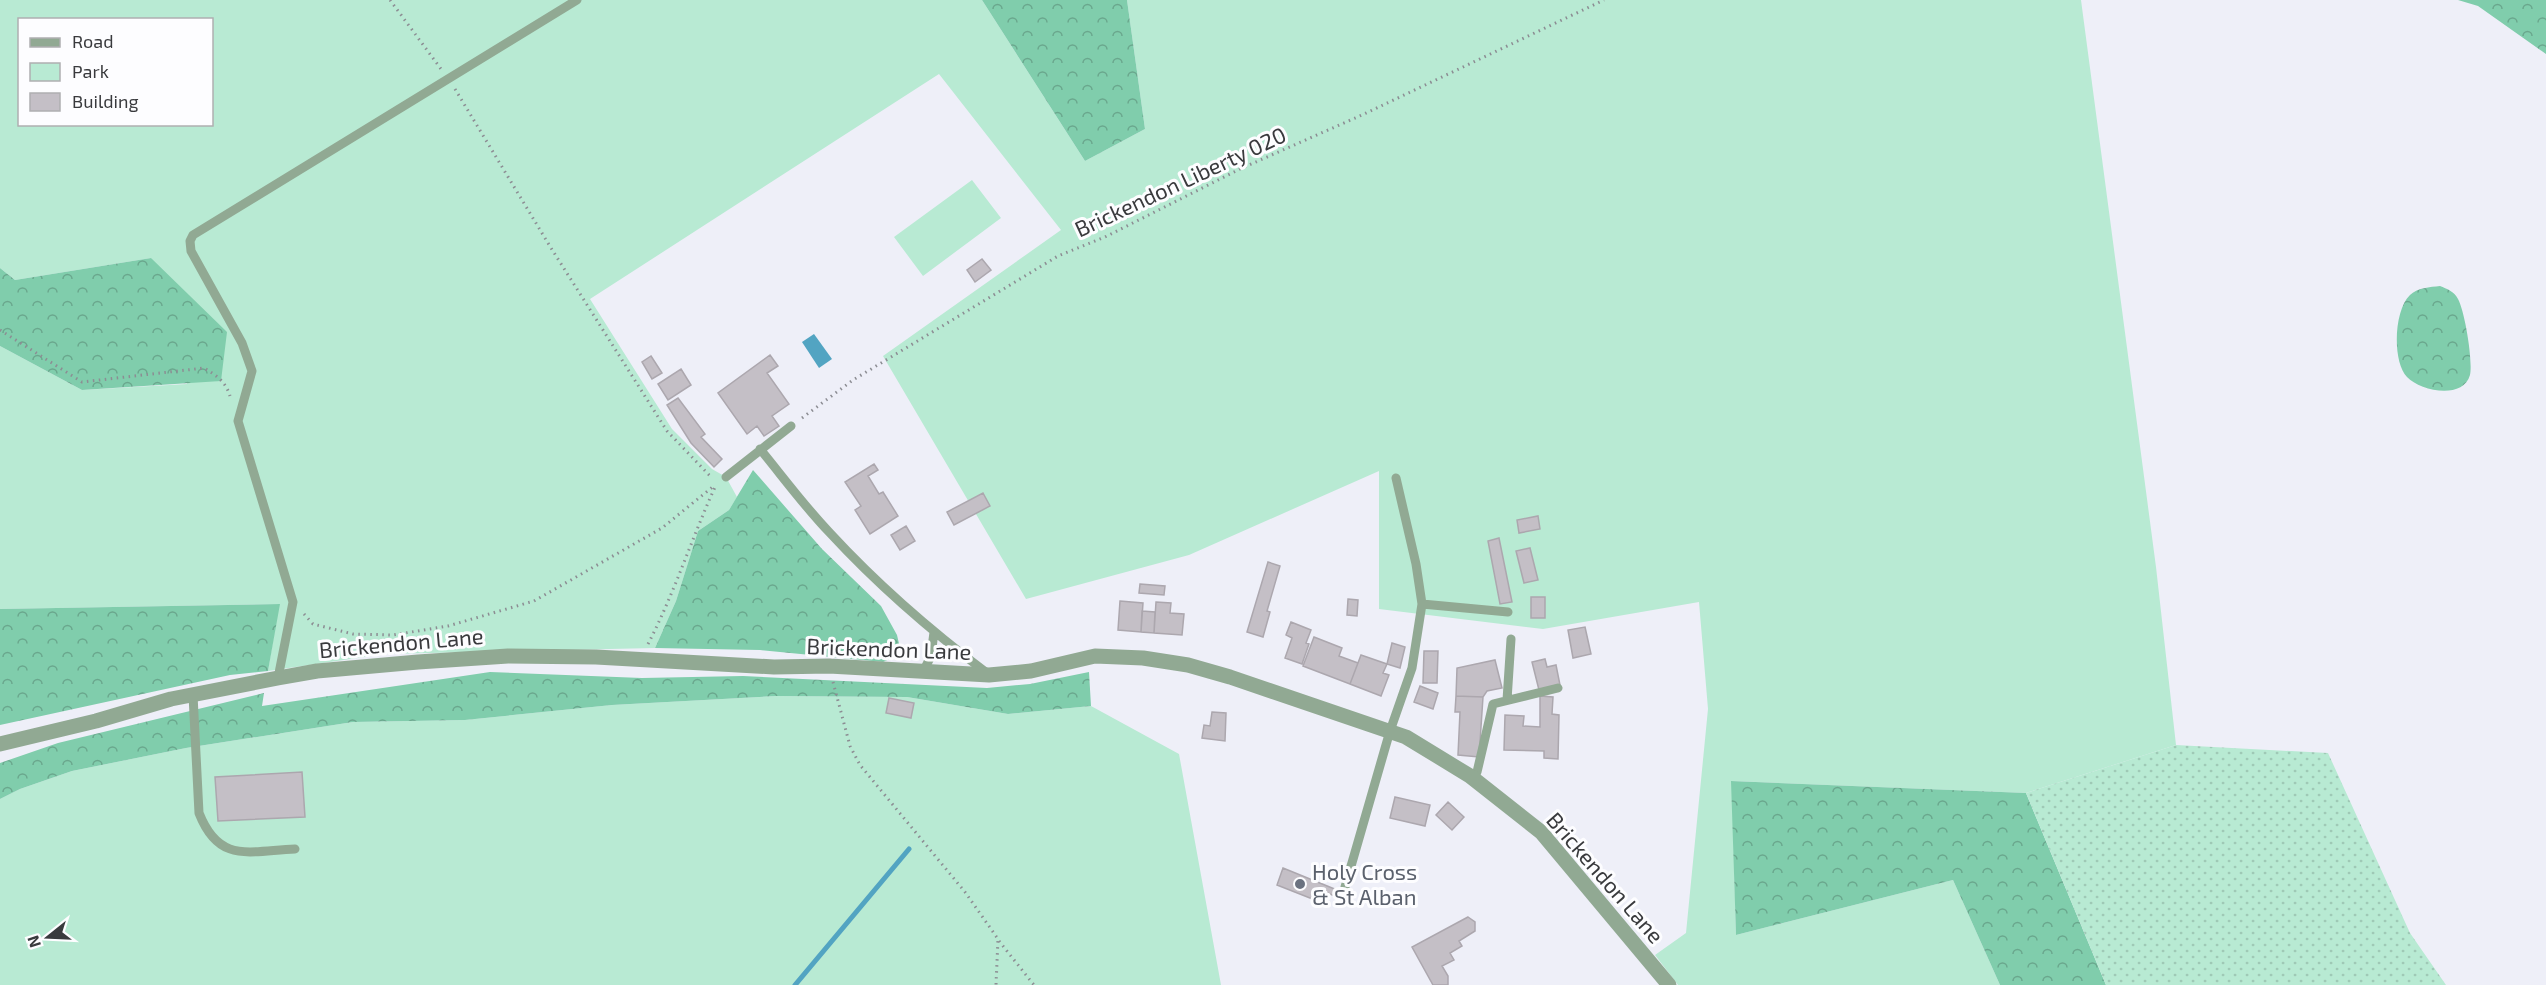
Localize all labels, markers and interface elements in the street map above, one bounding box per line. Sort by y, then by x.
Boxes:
legend [18,18,213,126]
text: Road [72,30,113,52]
text: Park [72,60,109,82]
text: Building [72,90,139,112]
street label: Brickendon Liberty 020 [1070,121,1290,241]
street label: Brickendon Lane [318,622,484,662]
street label: Brickendon Lane [806,632,972,664]
street label: Brickendon Lane [1542,806,1670,948]
place label: Holy Cross & St Alban [1312,858,1417,909]
marker: Holy Cross & St Alban [1293,877,1307,891]
north arrow [18,907,78,967]
text: N [22,933,44,950]

